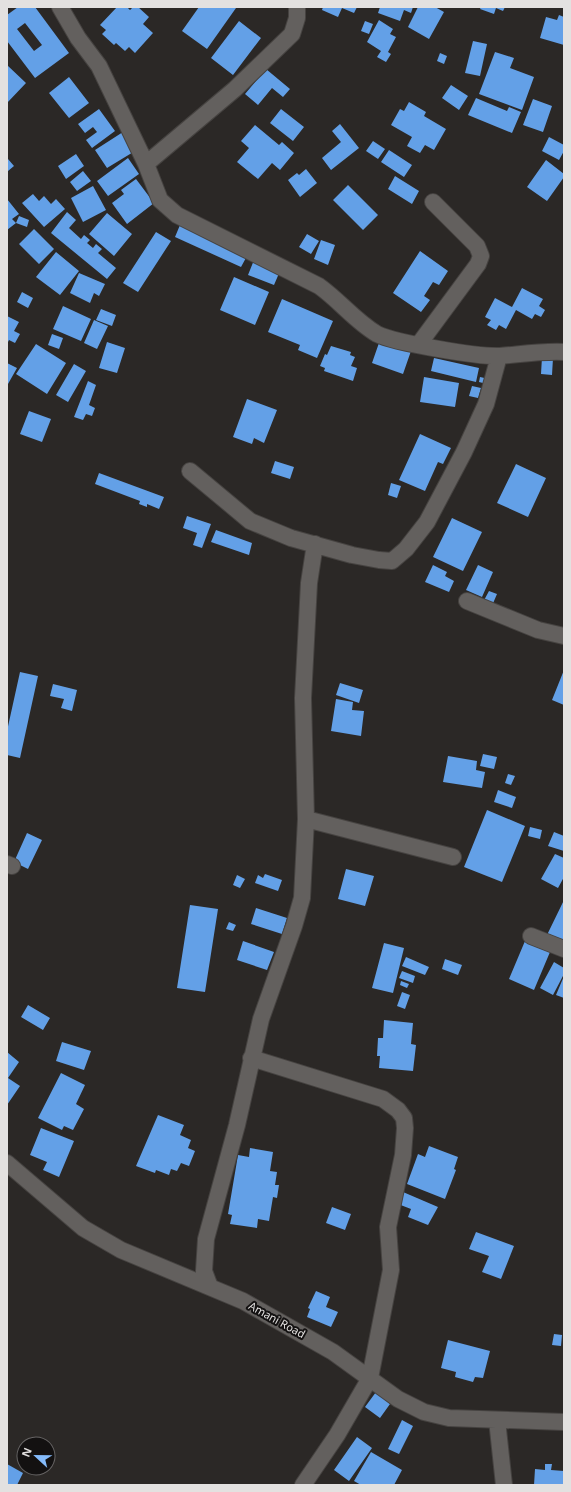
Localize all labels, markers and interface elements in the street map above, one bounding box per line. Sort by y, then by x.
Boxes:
street label: Amani Road [246,1298,308,1341]
north arrow [16,1436,56,1476]
text: N [18,1445,35,1459]

